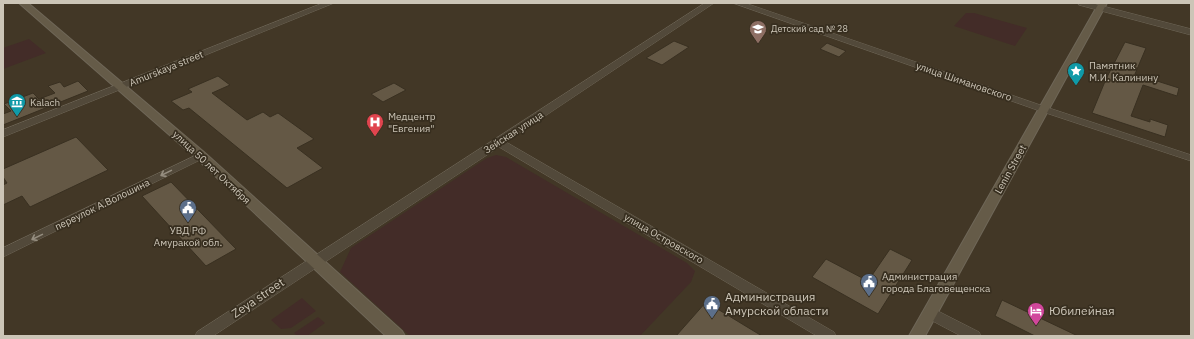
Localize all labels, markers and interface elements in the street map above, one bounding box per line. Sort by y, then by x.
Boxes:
school or university icon: Детский сад № 28 [748,19,768,44]
place label: Детский сад № 28 [771,23,848,34]
street label: Amurskaya street [127,47,206,89]
street label: улица Шимановского [914,59,1014,104]
place label: Памятник М.И. Калинину [1089,59,1158,84]
place icon: Памятник М.И. Калинину [1066,61,1086,86]
museum icon: Kalach [7,92,27,117]
place label: Kalach [30,96,60,109]
street label: Зейская улица [481,108,546,157]
place label: Медцентр "Евгения" [388,110,436,135]
hospital icon: Медцентр "Евгения" [365,112,385,137]
street label: улица 50 лет Октября [170,128,253,207]
street label: Lenin Street [992,142,1029,196]
one-way arrow [161,170,173,177]
street label: переулок А.Волошина [53,176,152,233]
public building icon: УВД РФ Амуракой обл. [178,198,198,223]
street label: улица Островского [622,210,706,267]
place label: УВД РФ Амуракой обл. [154,224,222,249]
one-way arrow [31,233,43,241]
place label: Администрация города Благовещенска [882,270,991,295]
public building icon: Администрация города Благовещенска [859,272,879,297]
street label: Zeya street [229,275,287,321]
place label: Администрация Амурской области [725,289,829,318]
public building icon: Администрация Амурской области [702,294,722,319]
hotel icon: Юбилейная [1026,301,1046,326]
place label: Юбилейная [1049,303,1115,318]

